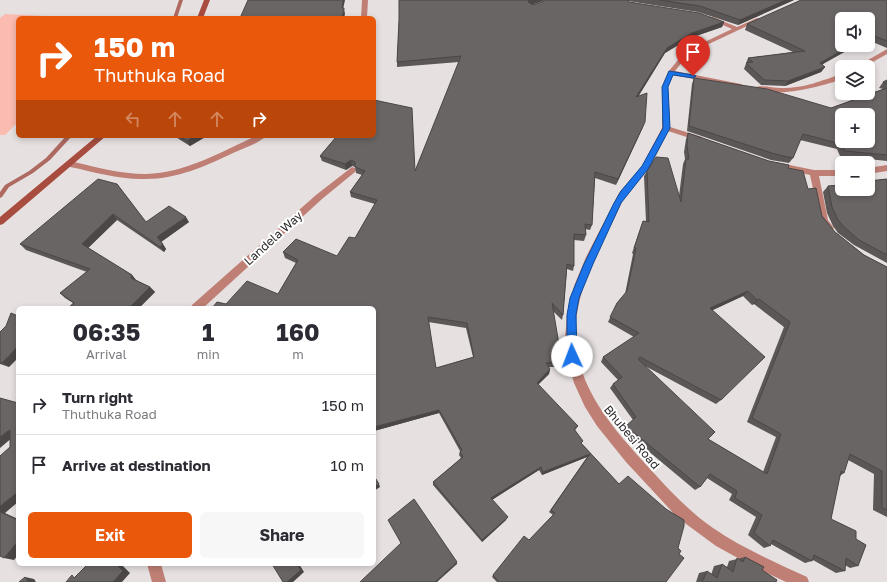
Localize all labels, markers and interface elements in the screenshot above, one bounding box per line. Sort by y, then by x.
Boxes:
map controls [835,12,875,196]
button: sound [835,12,875,52]
text: 150 m [94,30,175,63]
icon: right [28,32,80,84]
pin [676,35,710,76]
icon: arrive [682,41,704,63]
button: layers [835,60,875,100]
text: Thuthuka Road [94,64,225,86]
icon: left [122,108,144,130]
icon: ahead [164,108,186,130]
icon: ahead [206,108,228,130]
icon: right [248,108,270,130]
button: + [835,108,875,148]
button: − [835,156,875,196]
street label: Landela Way [241,208,305,268]
text: 06:35 [73,317,140,346]
text: 1 [202,317,214,346]
text: 160 [276,317,320,346]
position arrow [551,335,593,377]
text: Arrival [86,346,127,362]
text: min [197,346,220,362]
text: m [292,346,304,362]
text: Turn right [62,388,133,406]
icon: right [28,394,50,416]
text: 150 m [322,396,364,414]
street label: Bhubesi Road [601,402,663,472]
text: Thuthuka Road [62,406,157,422]
icon: arrive [28,454,50,476]
text: Arrive at destination [62,456,211,474]
text: 10 m [330,456,364,474]
button: Exit [28,512,192,558]
button: Share [200,512,364,558]

